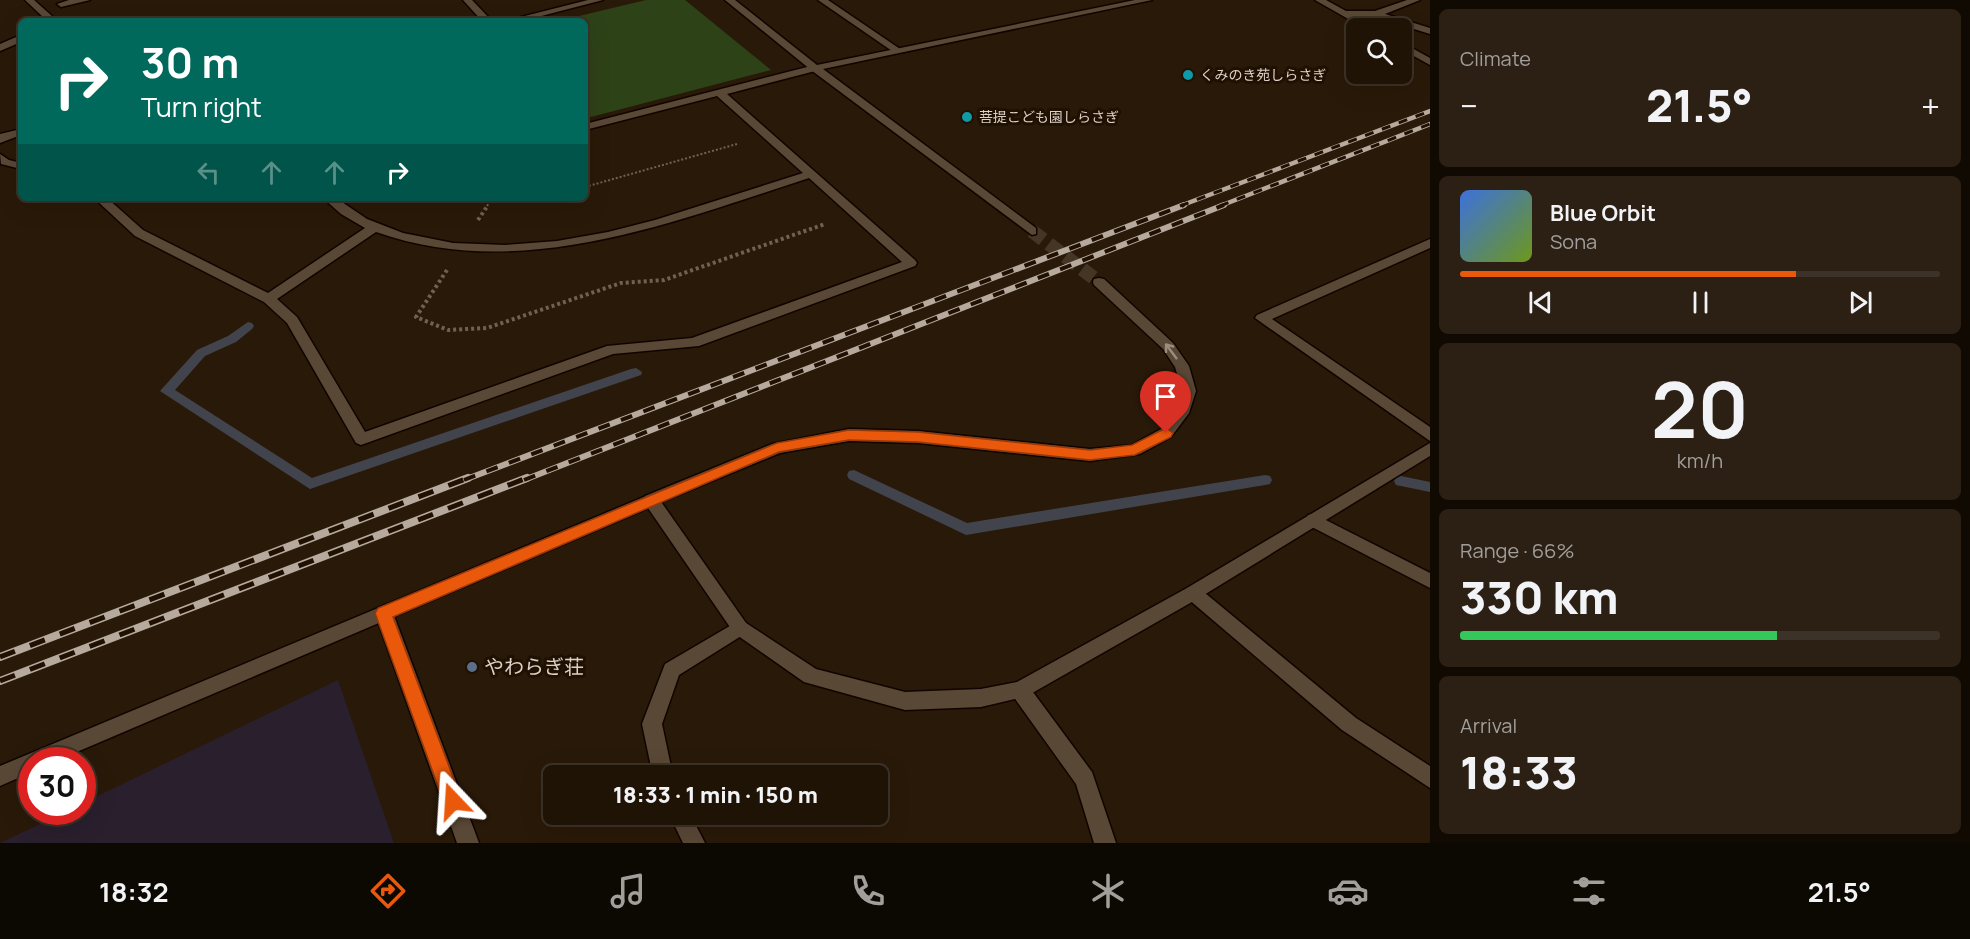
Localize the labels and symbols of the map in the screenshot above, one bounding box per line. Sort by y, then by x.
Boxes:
place label: くみのき苑しらさぎ [1200,65,1326,84]
marker: くみのき苑しらさぎ [1181,68,1195,82]
place label: 菩提こども園しらさぎ [979,107,1119,126]
marker: 菩提こども園しらさぎ [960,110,974,124]
one-way arrow [1165,344,1178,360]
pin [1140,371,1191,433]
place label: やわらぎ荘 [484,653,584,680]
marker: やわらぎ荘 [465,660,479,674]
speed limit sign: 30 [18,747,96,825]
position arrow [421,769,485,833]

